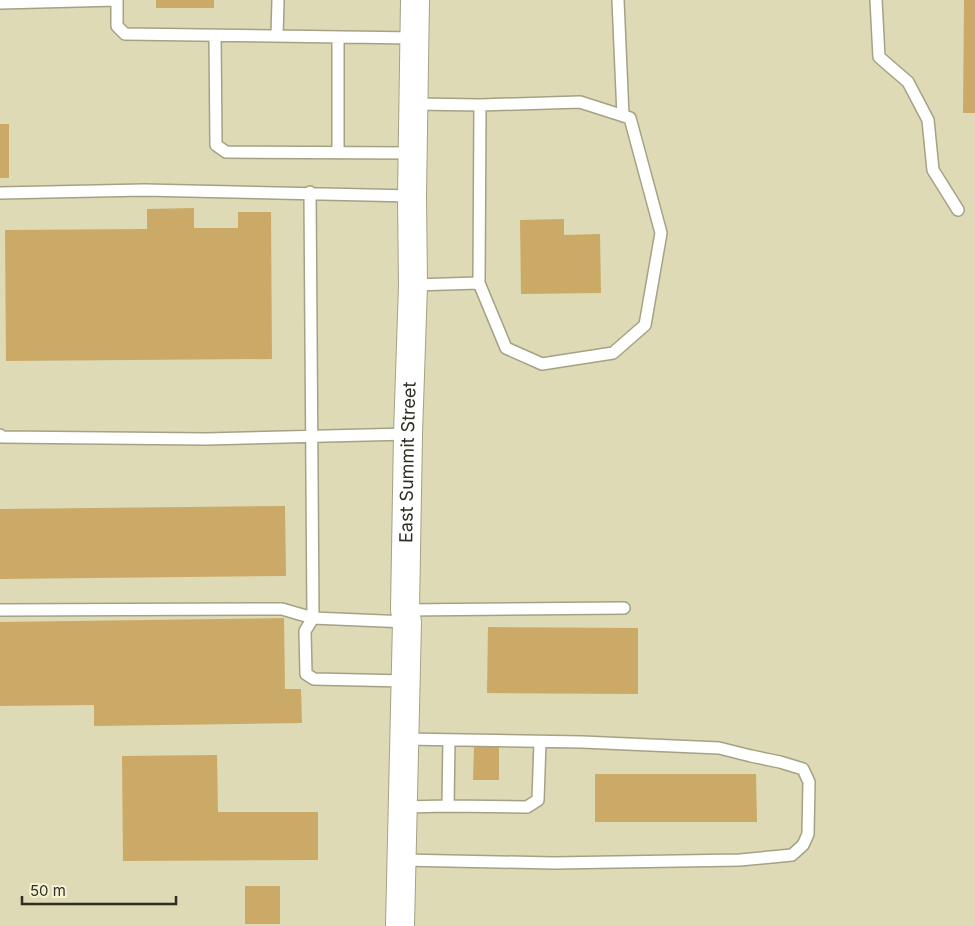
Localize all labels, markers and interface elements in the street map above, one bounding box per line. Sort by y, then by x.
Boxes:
street label: East Summit Street [395,381,420,543]
scale bar [22,874,176,906]
text: 50 m [30,881,66,900]

